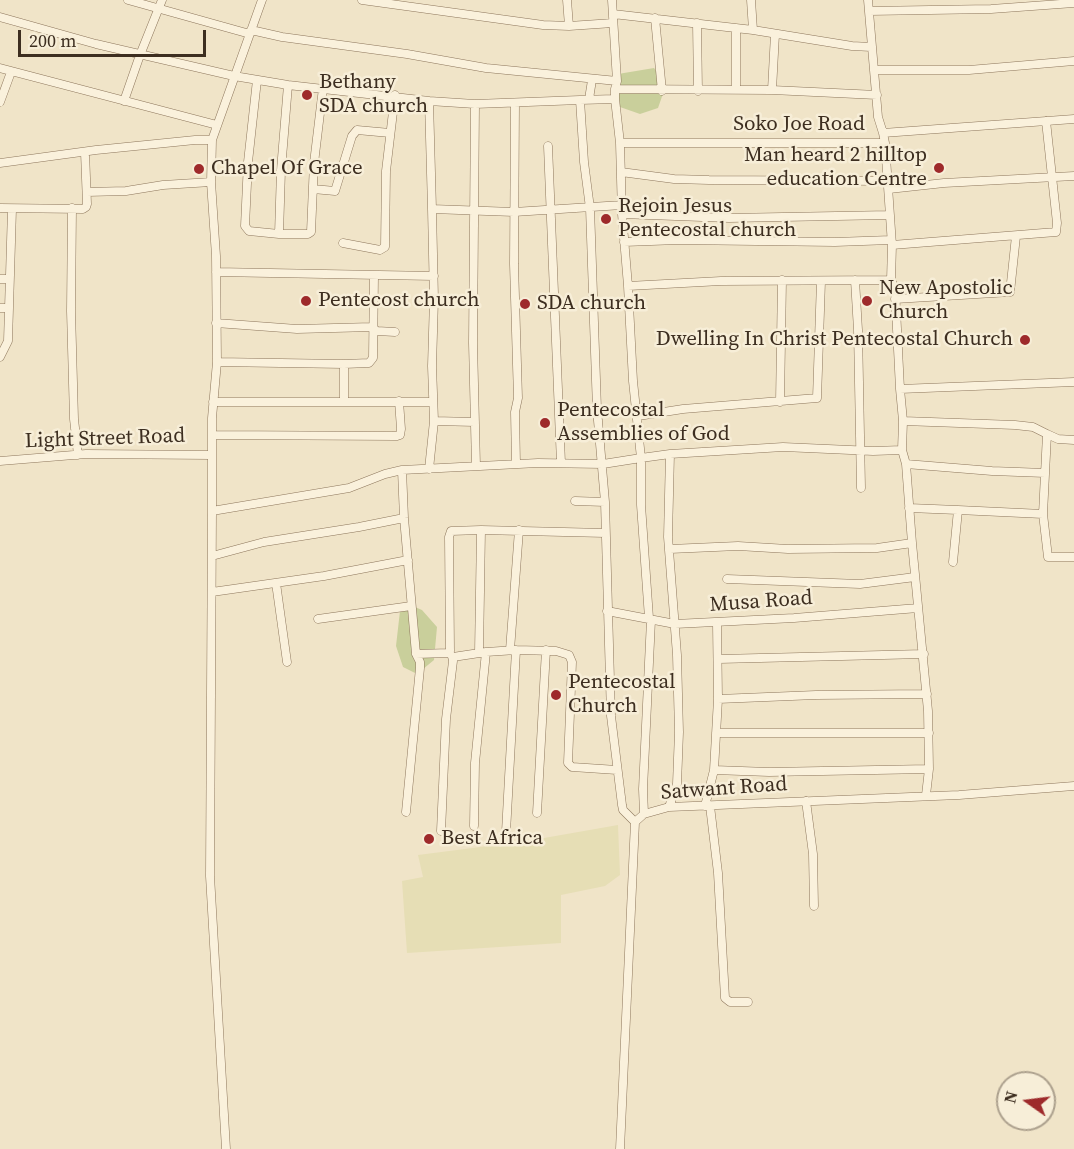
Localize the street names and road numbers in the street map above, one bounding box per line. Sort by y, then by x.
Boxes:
street label: Soko Joe Road [733,112,865,138]
street label: Light Street Road [24,424,186,454]
street label: Musa Road [709,586,813,618]
street label: Satwant Road [660,772,788,806]

